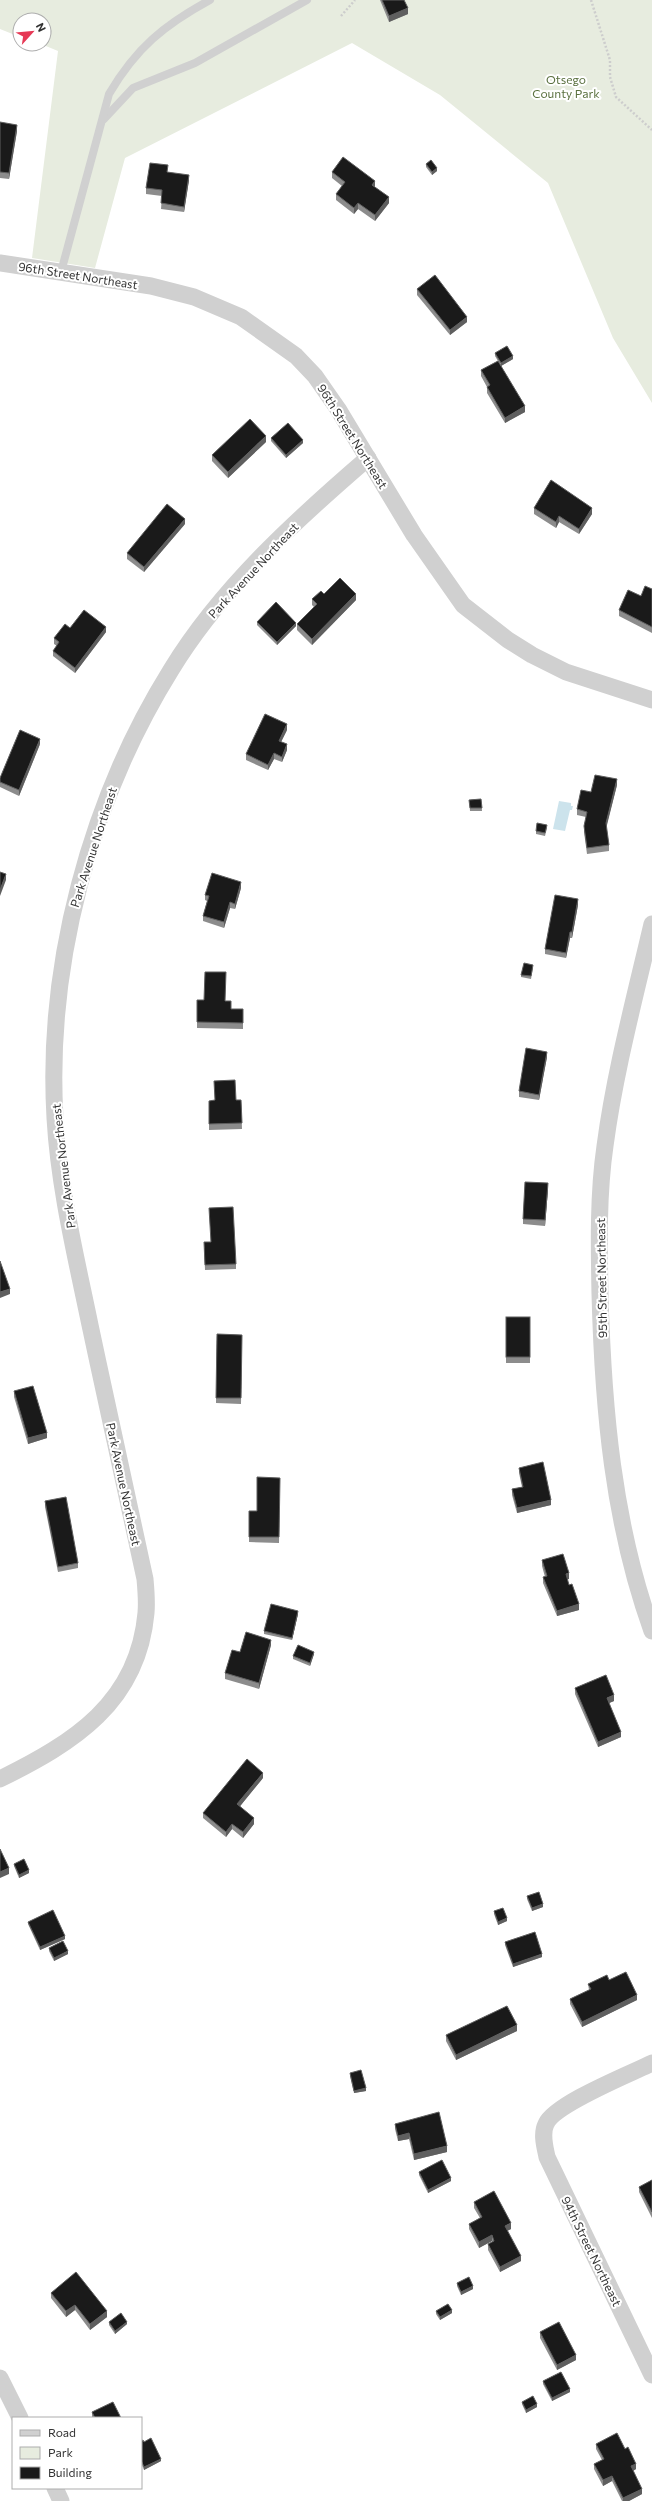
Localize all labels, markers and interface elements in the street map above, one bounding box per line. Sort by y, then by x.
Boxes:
north arrow [12,12,52,52]
text: N [34,21,49,34]
park label: Otsego County Park [532,72,600,100]
street label: 96th Street Northeast [17,259,139,291]
street label: 96th Street Northeast [315,381,391,491]
street label: Park Avenue Northeast [205,519,301,621]
street label: Park Avenue Northeast [67,785,119,909]
street label: Park Avenue Northeast [48,1103,78,1229]
street label: 95th Street Northeast [593,1218,609,1338]
street label: Park Avenue Northeast [104,1421,144,1547]
street label: 94th Street Northeast [559,2194,625,2308]
legend [12,2417,142,2489]
text: Road [48,2425,76,2439]
text: Park [48,2445,74,2459]
text: Building [48,2465,92,2479]

